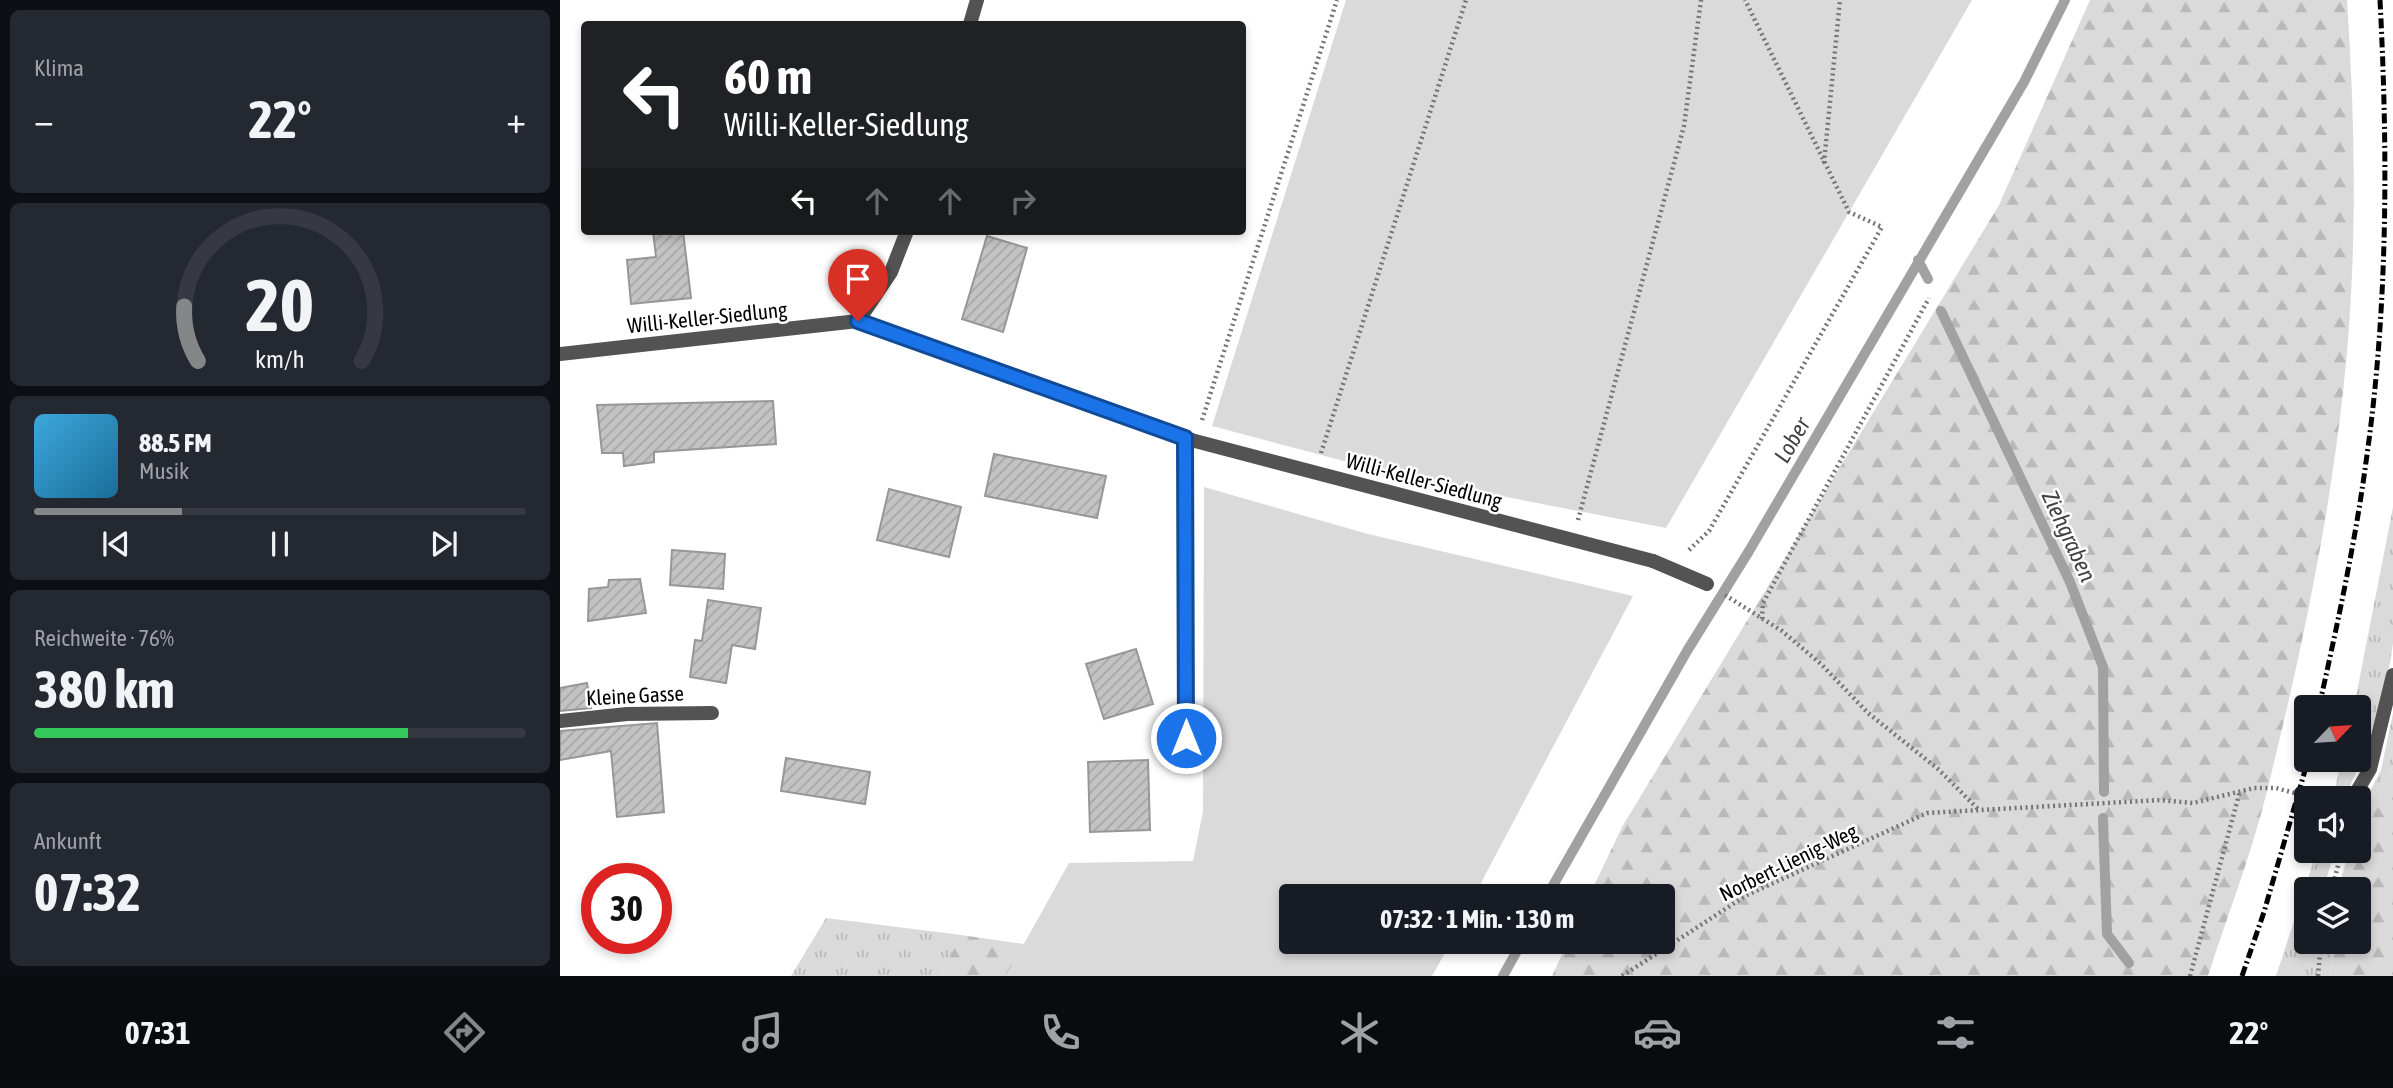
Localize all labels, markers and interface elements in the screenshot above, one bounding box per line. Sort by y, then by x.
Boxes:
text: 60 m [724,48,812,104]
icon: left [609,49,700,140]
text: Klima [34,55,84,81]
text: 22° [248,89,312,149]
text: − [34,98,54,141]
text: + [506,98,526,141]
text: Willi-Keller-Siedlung [724,106,969,143]
icon: left [785,182,823,220]
icon: ahead [858,182,896,220]
icon: ahead [931,182,969,220]
icon: right [1004,182,1042,220]
pin [828,249,888,321]
icon: arrive [839,260,877,298]
text: 20 [246,263,314,346]
street label: Willi-Keller-Siedlung [626,297,788,337]
text: km/h [255,345,305,373]
water label: Lober [1769,412,1816,467]
text: 88.5 FM [139,428,212,458]
street label: Willi-Keller-Siedlung [1343,448,1505,512]
text: Musik [139,458,189,484]
water label: Ziehgraben [2037,486,2101,586]
icon: previous [97,525,135,563]
icon: pause [261,525,299,563]
icon: next [425,525,463,563]
text: Reichweite · 76% [34,625,174,651]
text: 380 km [34,659,175,719]
street label: Kleine Gasse [586,680,684,710]
north arrow [2294,695,2371,772]
map controls [2294,695,2371,954]
position arrow [1149,701,1223,775]
button: sound [2294,786,2371,863]
street label: Norbert-Lienig-Weg [1715,818,1861,906]
text: Ankunft [34,828,102,854]
text: 07:32 [34,862,141,922]
speed limit sign: 30 [581,863,672,954]
button: layers [2294,877,2371,954]
text: 07:32 · 1 Min. · 130 m [1380,904,1574,934]
icon: directions [440,1008,489,1057]
icon: music [738,1008,787,1057]
icon: phone [1036,1008,1085,1057]
icon: climate [1335,1008,1384,1057]
icon: car [1633,1008,1682,1057]
icon: filters [1931,1008,1980,1057]
text: 07:31 [125,1014,190,1051]
text: 22° [2229,1014,2268,1051]

